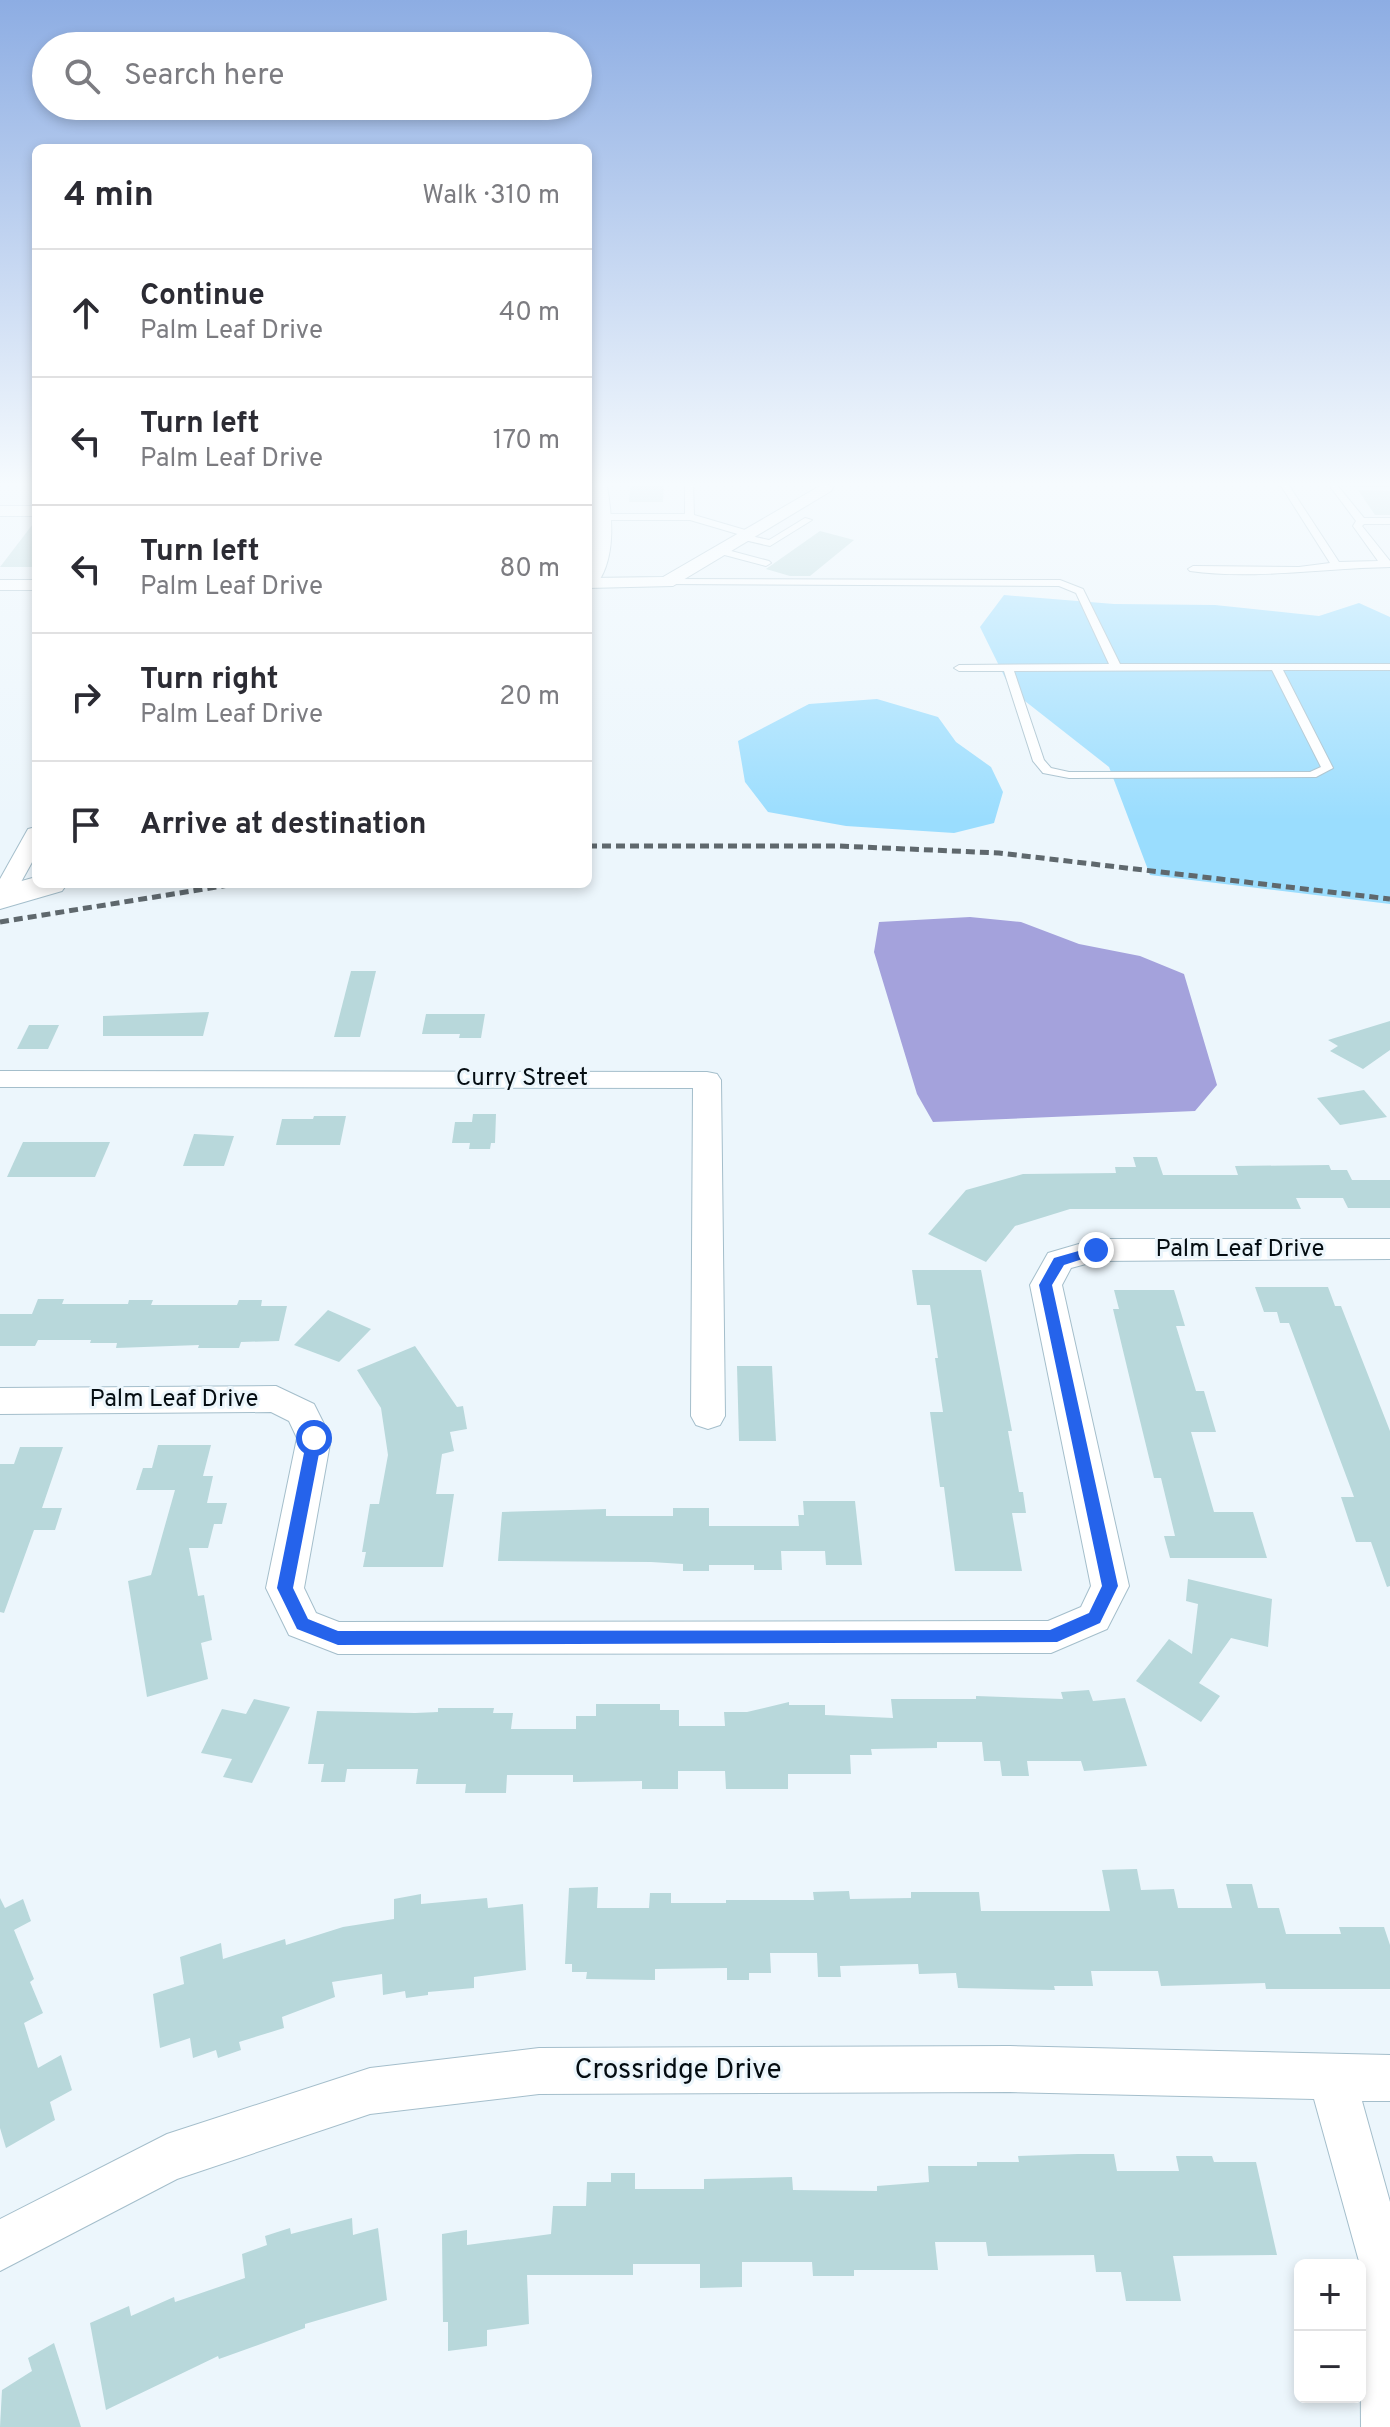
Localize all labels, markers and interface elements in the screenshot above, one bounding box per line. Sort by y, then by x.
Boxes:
search box [32,32,592,120]
icon: search [60,54,104,98]
text: Search here [124,58,284,95]
text: 4 min [64,175,154,218]
text: Walk · 310 m [422,180,560,213]
text: Continue [140,278,265,315]
icon: ahead [64,291,108,335]
text: 40 m [499,297,560,330]
text: Palm Leaf Drive [140,315,323,348]
text: Turn left [140,406,260,443]
icon: left [64,419,108,463]
text: 170 m [493,425,560,458]
text: Palm Leaf Drive [140,443,323,476]
text: Turn left [140,534,260,571]
icon: left [64,547,108,591]
text: 80 m [500,553,560,586]
text: Palm Leaf Drive [140,571,323,604]
text: Turn right [140,662,278,699]
icon: right [64,675,108,719]
text: 20 m [499,681,560,714]
text: Palm Leaf Drive [140,699,323,732]
icon: arrive [64,803,108,847]
text: Arrive at destination [140,807,426,844]
street label: Curry Street [456,1064,588,1094]
route end [1078,1232,1114,1268]
street label: Palm Leaf Drive [1156,1235,1324,1265]
street label: Palm Leaf Drive [90,1385,258,1415]
route start [296,1420,332,1456]
street label: Crossridge Drive [574,2053,782,2089]
map controls [1294,2259,1366,2403]
button: + [1294,2259,1366,2331]
button: − [1294,2331,1366,2403]

